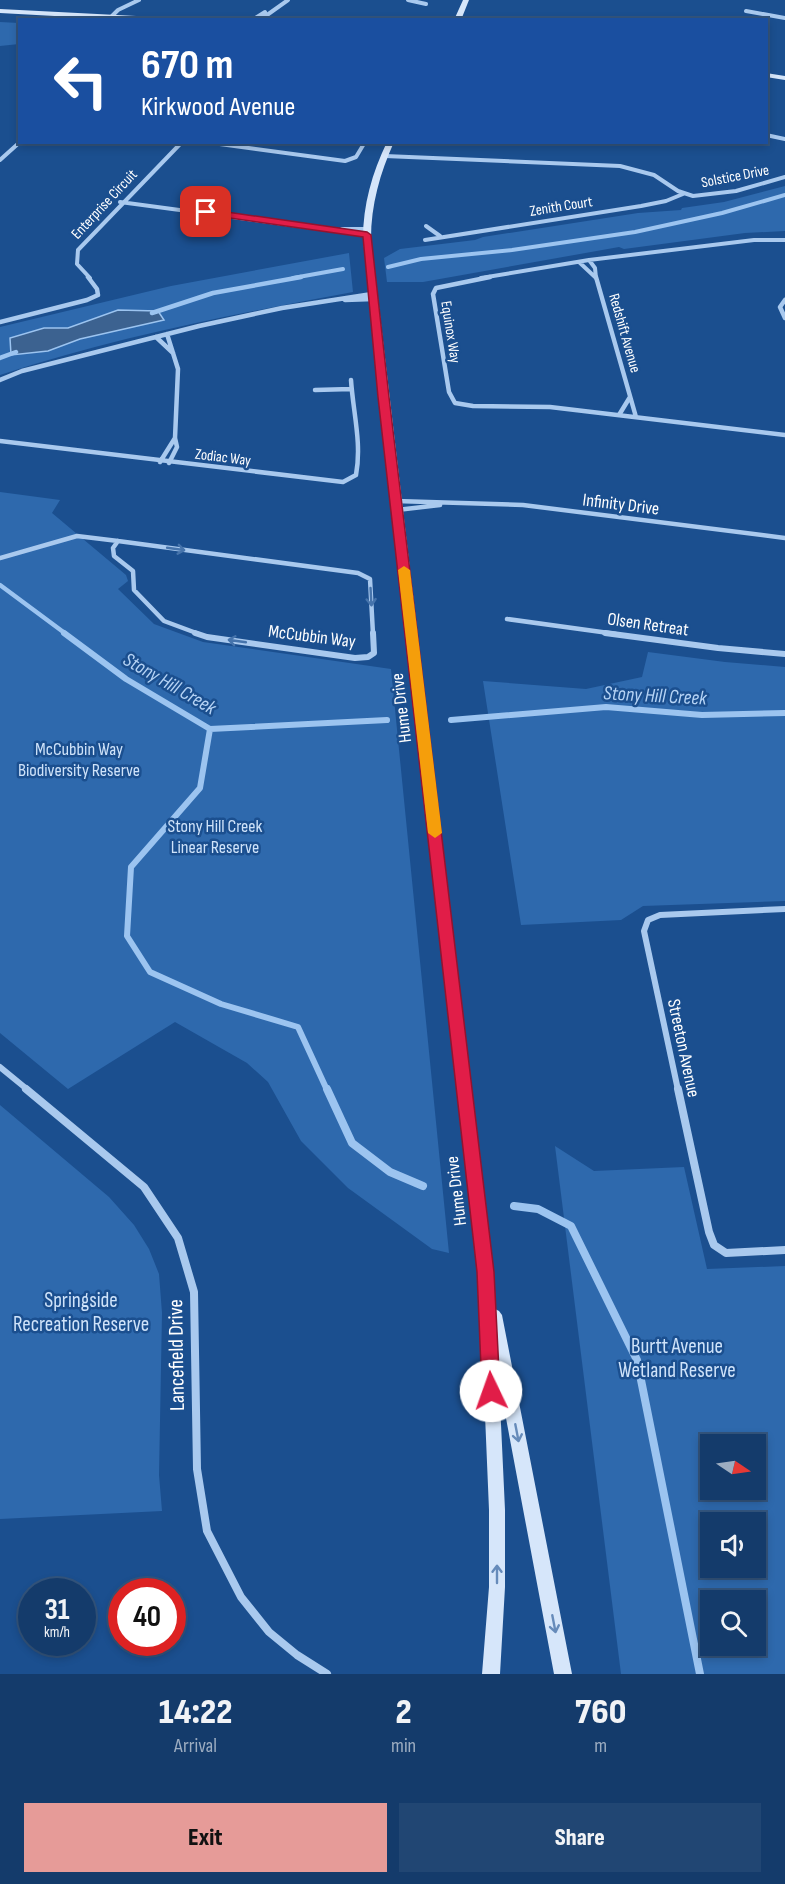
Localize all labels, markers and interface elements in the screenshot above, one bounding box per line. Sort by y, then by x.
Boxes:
text: 670 m [141,40,233,91]
icon: left [42,42,120,120]
text: Kirkwood Avenue [141,91,295,123]
street label: Solstice Drive [700,161,771,192]
street label: Enterprise Circuit [67,165,142,243]
pin [180,186,231,237]
street label: Zenith Court [528,192,594,221]
icon: arrive [189,195,222,228]
street label: Redshift Avenue [604,291,645,375]
street label: Equinox Way [436,300,465,365]
street label: Zodiac Way [194,445,252,470]
street label: Infinity Drive [581,489,660,520]
one-way arrow [166,544,185,555]
one-way arrow [366,587,377,607]
street label: Olsen Retreat [606,608,690,641]
street label: McCubbin Way [267,621,357,652]
one-way arrow [227,636,247,647]
water label: Stony Hill Creek [119,648,221,720]
street label: Hume Drive [387,672,416,744]
water label: Stony Hill Creek [603,681,708,711]
park label: McCubbin Way Biodiversity Reserve [18,739,140,781]
park label: Stony Hill Creek Linear Reserve [168,816,263,858]
street label: Streeton Avenue [663,997,704,1099]
street label: Hume Drive [442,1155,471,1227]
park label: Springside Recreation Reserve [13,1288,149,1337]
street label: Lancefield Drive [163,1299,190,1411]
park label: Burtt Avenue Wetland Reserve [618,1334,736,1383]
position arrow [459,1359,523,1423]
one-way arrow [512,1423,523,1442]
north arrow [700,1434,766,1500]
map controls [700,1434,766,1656]
button: sound [700,1512,766,1578]
one-way arrow [491,1564,503,1584]
speed limit sign: 40 [108,1578,186,1656]
button: search [700,1590,766,1656]
text: 31 [44,1592,70,1628]
one-way arrow [549,1614,560,1634]
text: km/h [44,1623,70,1642]
text: 14:22 [159,1691,232,1734]
text: 2 [396,1691,412,1734]
text: 760 [575,1691,626,1734]
text: Arrival [174,1734,217,1758]
text: min [391,1734,416,1758]
text: m [594,1734,607,1758]
button: Exit [24,1803,387,1872]
button: Share [399,1803,761,1872]

